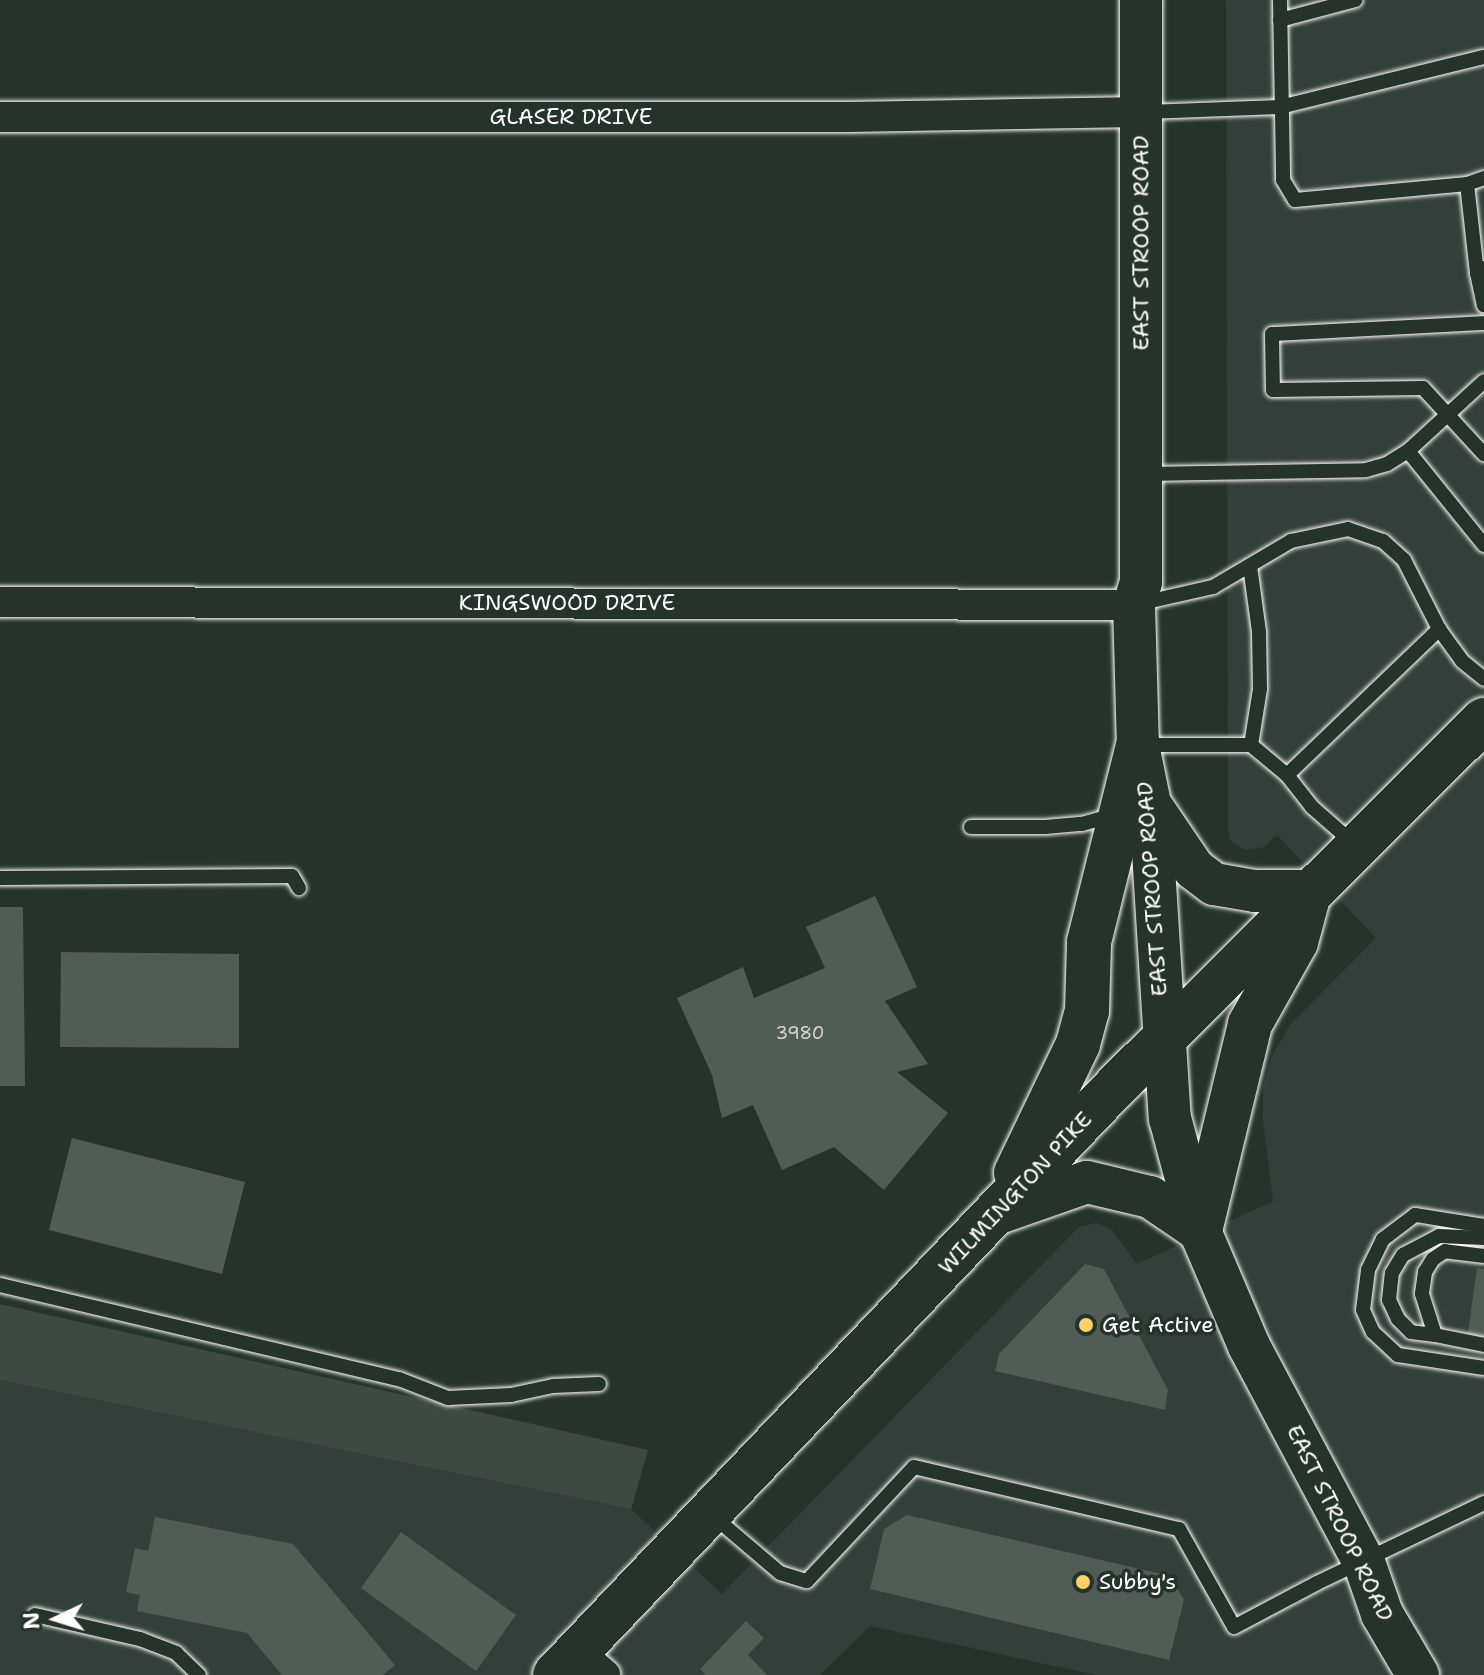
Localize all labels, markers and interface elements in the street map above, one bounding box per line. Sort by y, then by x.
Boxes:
street label: GLASER DRIVE [489,104,653,130]
street label: EAST STROOP ROAD [1128,135,1154,351]
street label: KINGSWOOD DRIVE [459,590,675,616]
street label: EAST STROOP ROAD [1131,781,1173,997]
house number: 3980 [776,1022,824,1044]
street label: WILMINGTON PIKE [933,1106,1097,1280]
place label: Get Active [1102,1312,1214,1338]
marker: Get Active [1077,1316,1095,1334]
street label: EAST STROOP ROAD [1281,1421,1399,1625]
place label: Subby's [1099,1569,1176,1595]
marker: Subby's [1074,1573,1092,1591]
north arrow [16,1579,96,1659]
text: N [16,1611,47,1630]

